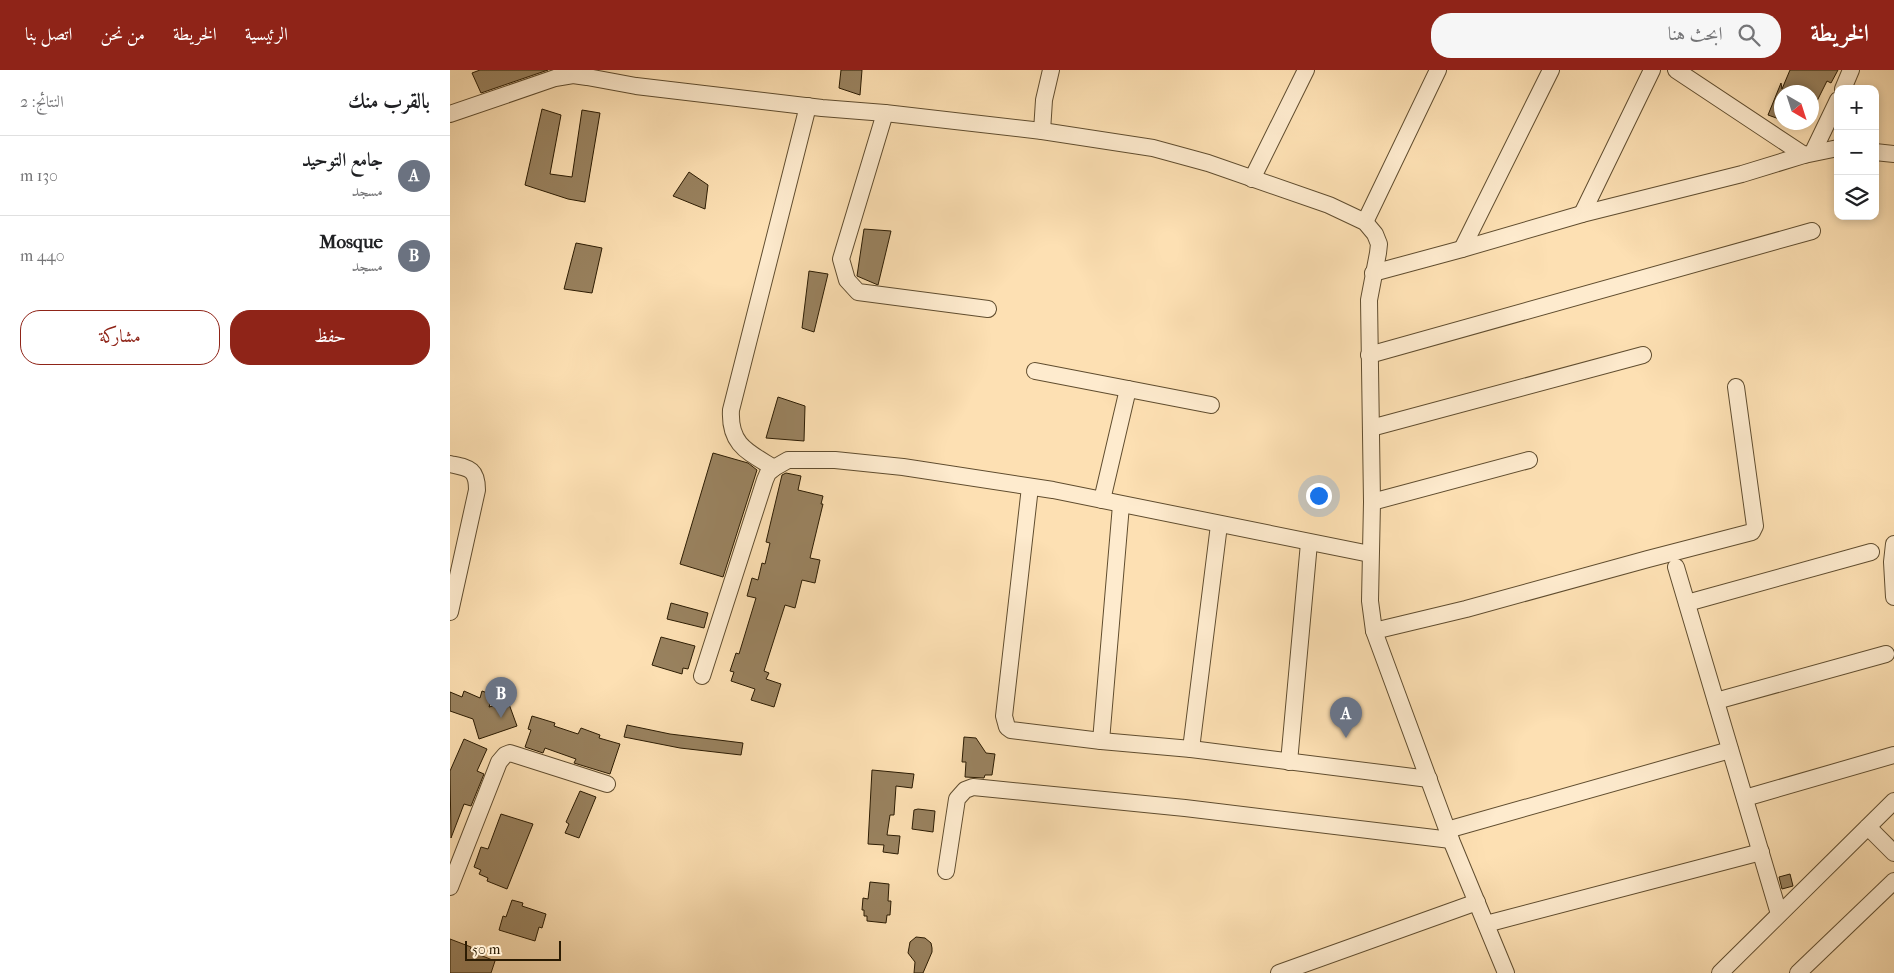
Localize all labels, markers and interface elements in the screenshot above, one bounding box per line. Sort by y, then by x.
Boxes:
search box [1431,13,1781,58]
text: الخريطة [1811,19,1869,47]
icon: search [1735,21,1763,49]
text: ابحث هنا [1668,23,1723,45]
text: اتصل بنا [25,24,72,45]
text: من نحن [100,24,145,45]
text: الخريطة [173,24,217,45]
text: الرئيسية [245,24,288,45]
north arrow [1774,85,1819,130]
map controls [1834,85,1879,220]
button: + [1834,85,1879,130]
text: بالقرب منك [348,89,430,113]
text: النتائج: 2 [20,92,64,111]
button: − [1834,130,1879,175]
text: جامع التوحيد [302,149,383,171]
text: 130 m [20,166,58,185]
text: A [409,166,419,185]
button: layers [1834,175,1879,220]
text: مسجد [352,181,383,200]
text: Mosque [319,231,383,253]
text: 440 m [20,246,65,265]
text: B [409,246,419,265]
text: مسجد [352,256,383,275]
button: مشاركة [20,310,220,365]
button: حفظ [230,310,430,365]
your location [1306,483,1332,509]
pin: B [485,677,517,718]
pin: A [1330,697,1362,738]
scale bar [465,938,561,961]
text: 50 m [472,941,500,958]

